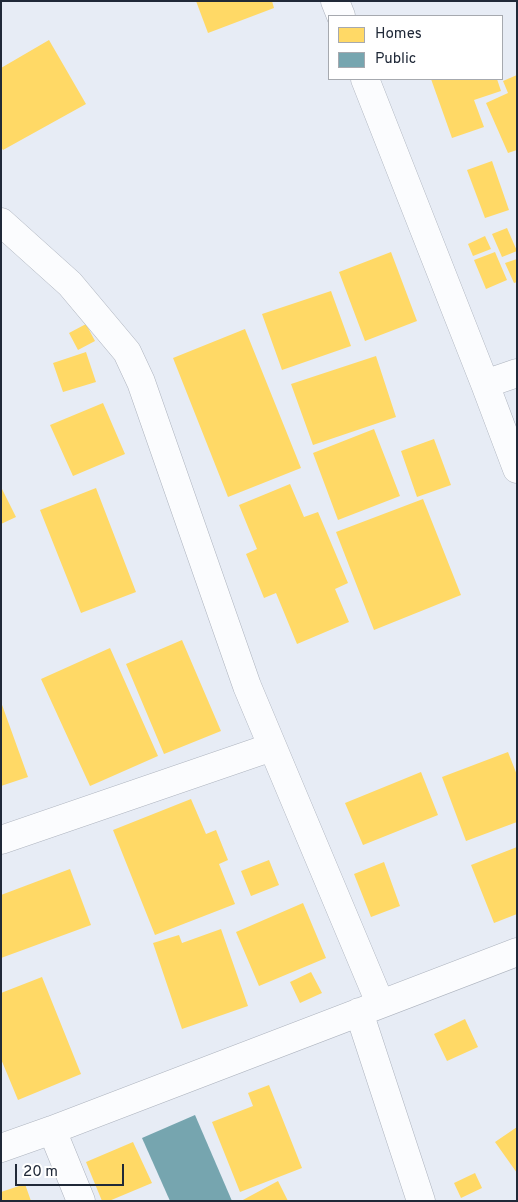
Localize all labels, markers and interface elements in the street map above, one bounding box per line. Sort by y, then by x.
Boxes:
legend [328,15,503,80]
text: Homes [375,25,422,44]
text: Public [375,50,416,69]
scale bar [18,1154,126,1186]
text: 20 m [23,1163,58,1182]

